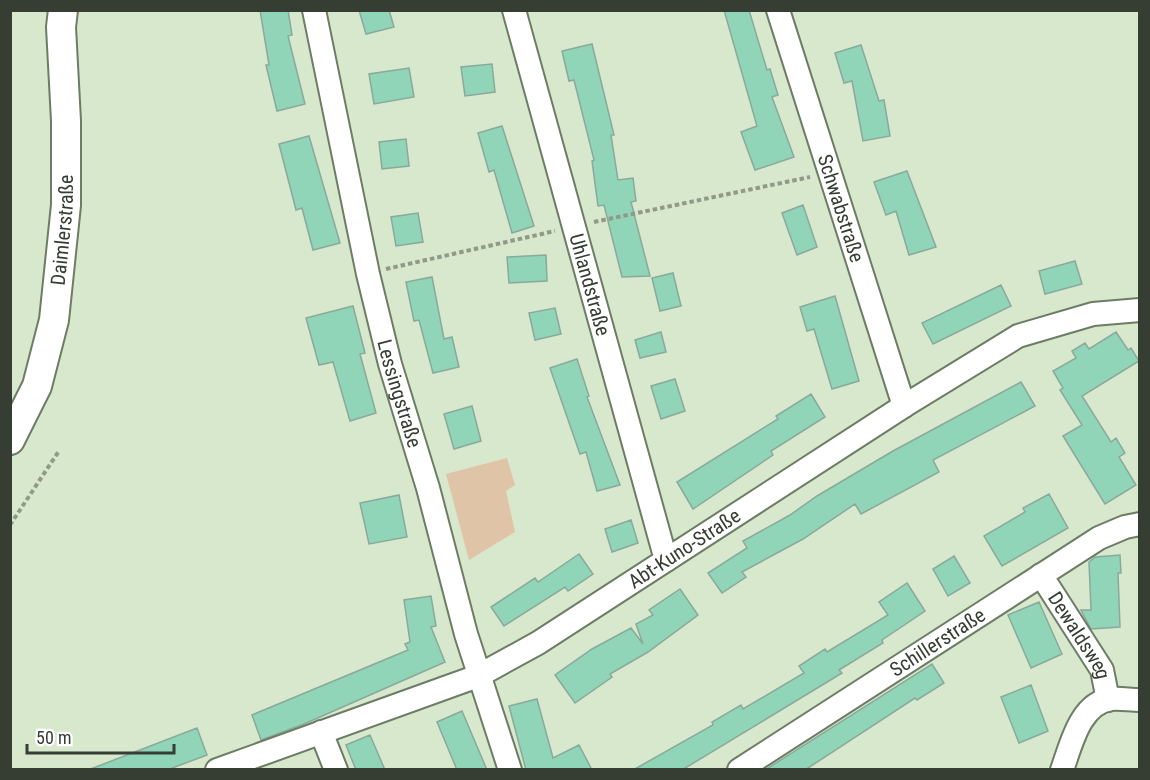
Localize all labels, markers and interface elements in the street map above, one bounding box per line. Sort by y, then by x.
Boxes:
street label: Schwabstraße [813,151,869,265]
street label: Daimlerstraße [46,175,78,286]
street label: Uhlandstraße [564,231,615,338]
street label: Lessingstraße [372,337,427,450]
street label: Abt-Kuno-Straße [624,503,745,593]
street label: Dewaldsweg [1043,587,1115,681]
street label: Schillerstraße [885,603,990,682]
scale bar [27,717,174,755]
text: 50 m [36,727,71,748]

